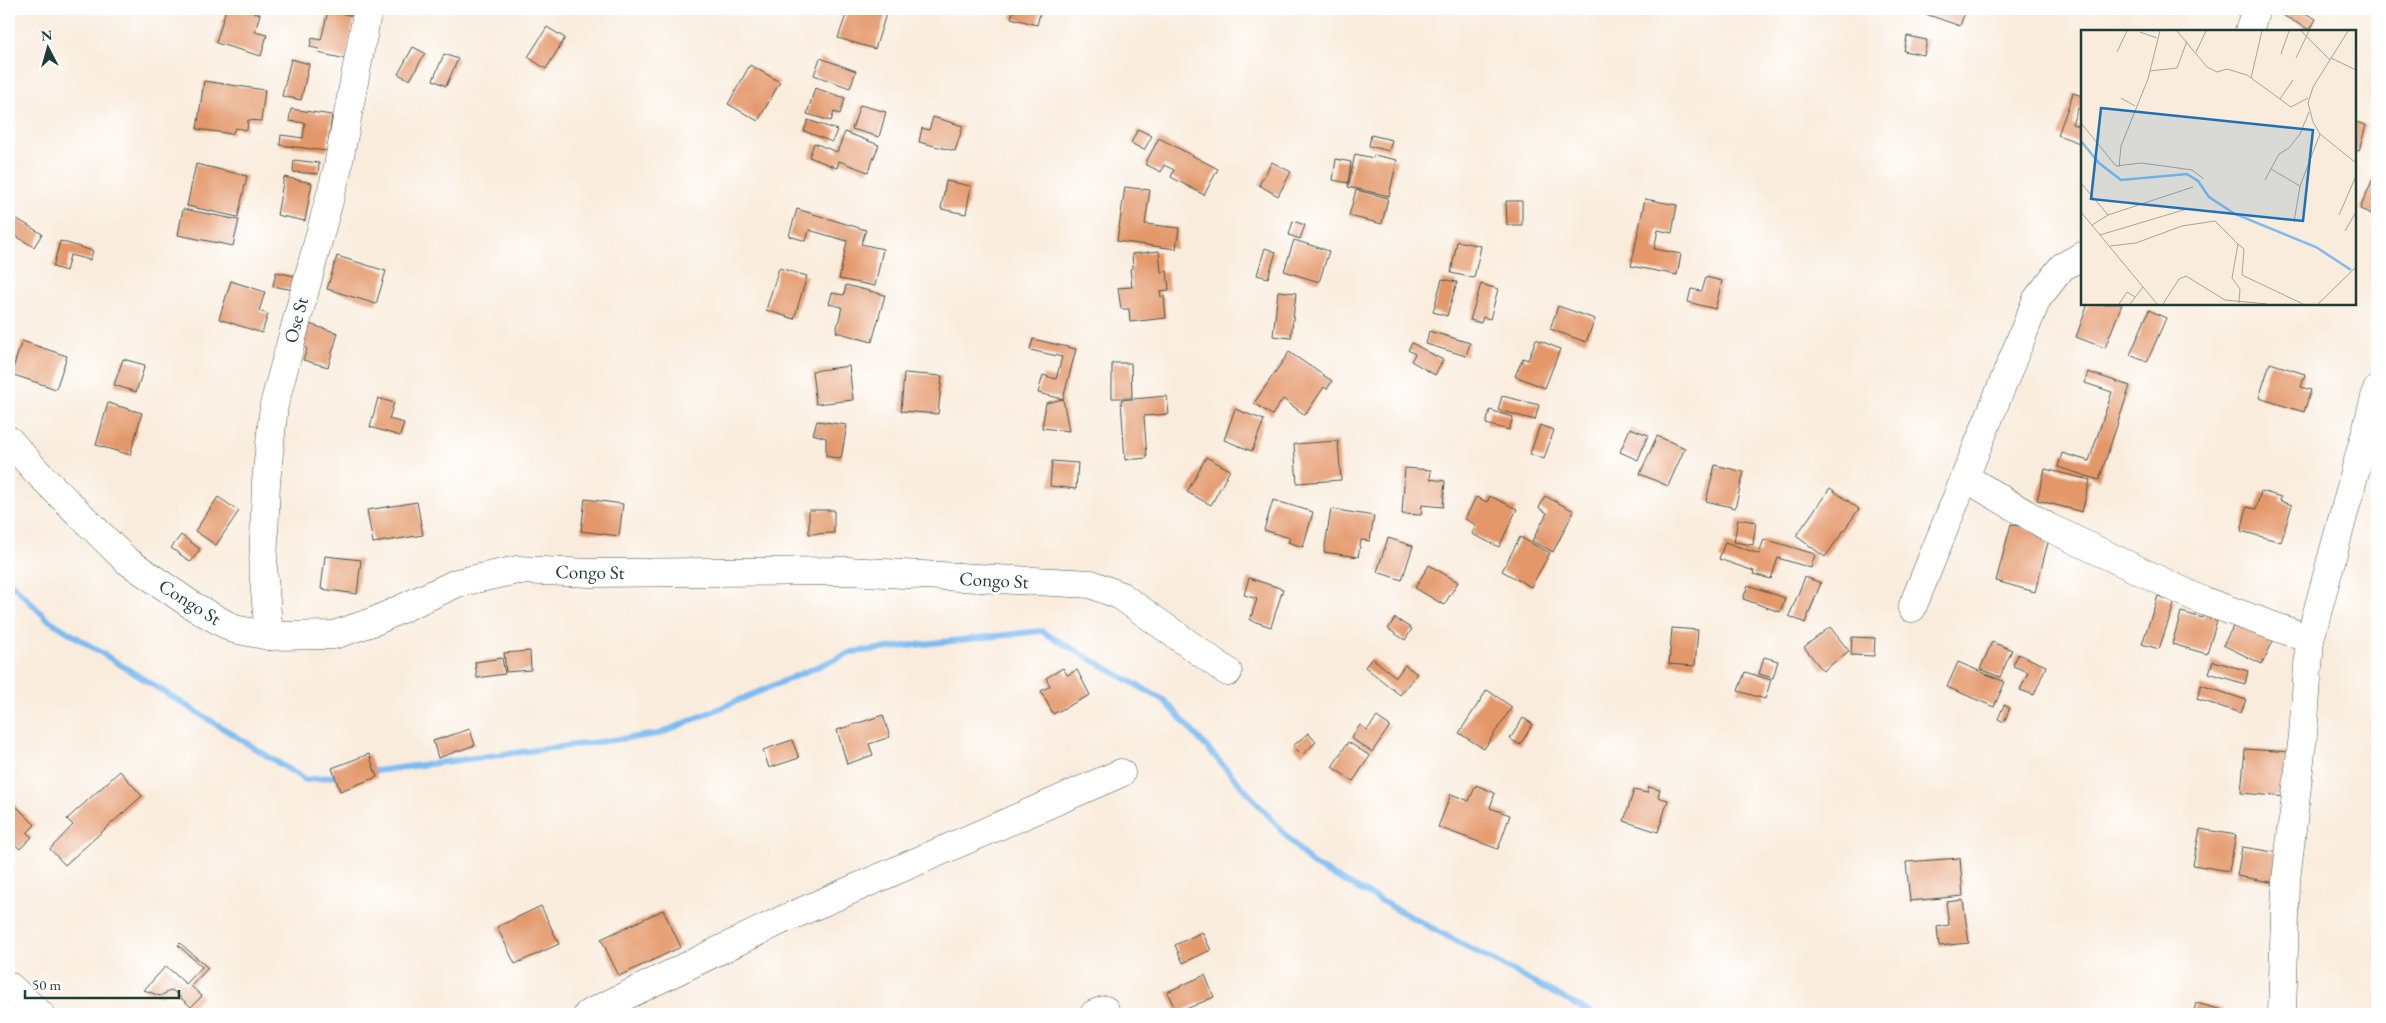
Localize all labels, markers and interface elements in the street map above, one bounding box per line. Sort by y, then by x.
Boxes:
north arrow [22,22,72,72]
text: N [40,25,54,45]
inset map [2081,30,2356,305]
street label: Ose St [278,294,314,346]
street label: Congo St [555,559,625,585]
street label: Congo St [959,566,1029,594]
street label: Congo St [154,573,226,631]
scale bar [25,968,179,1000]
text: 50 m [32,975,61,994]

